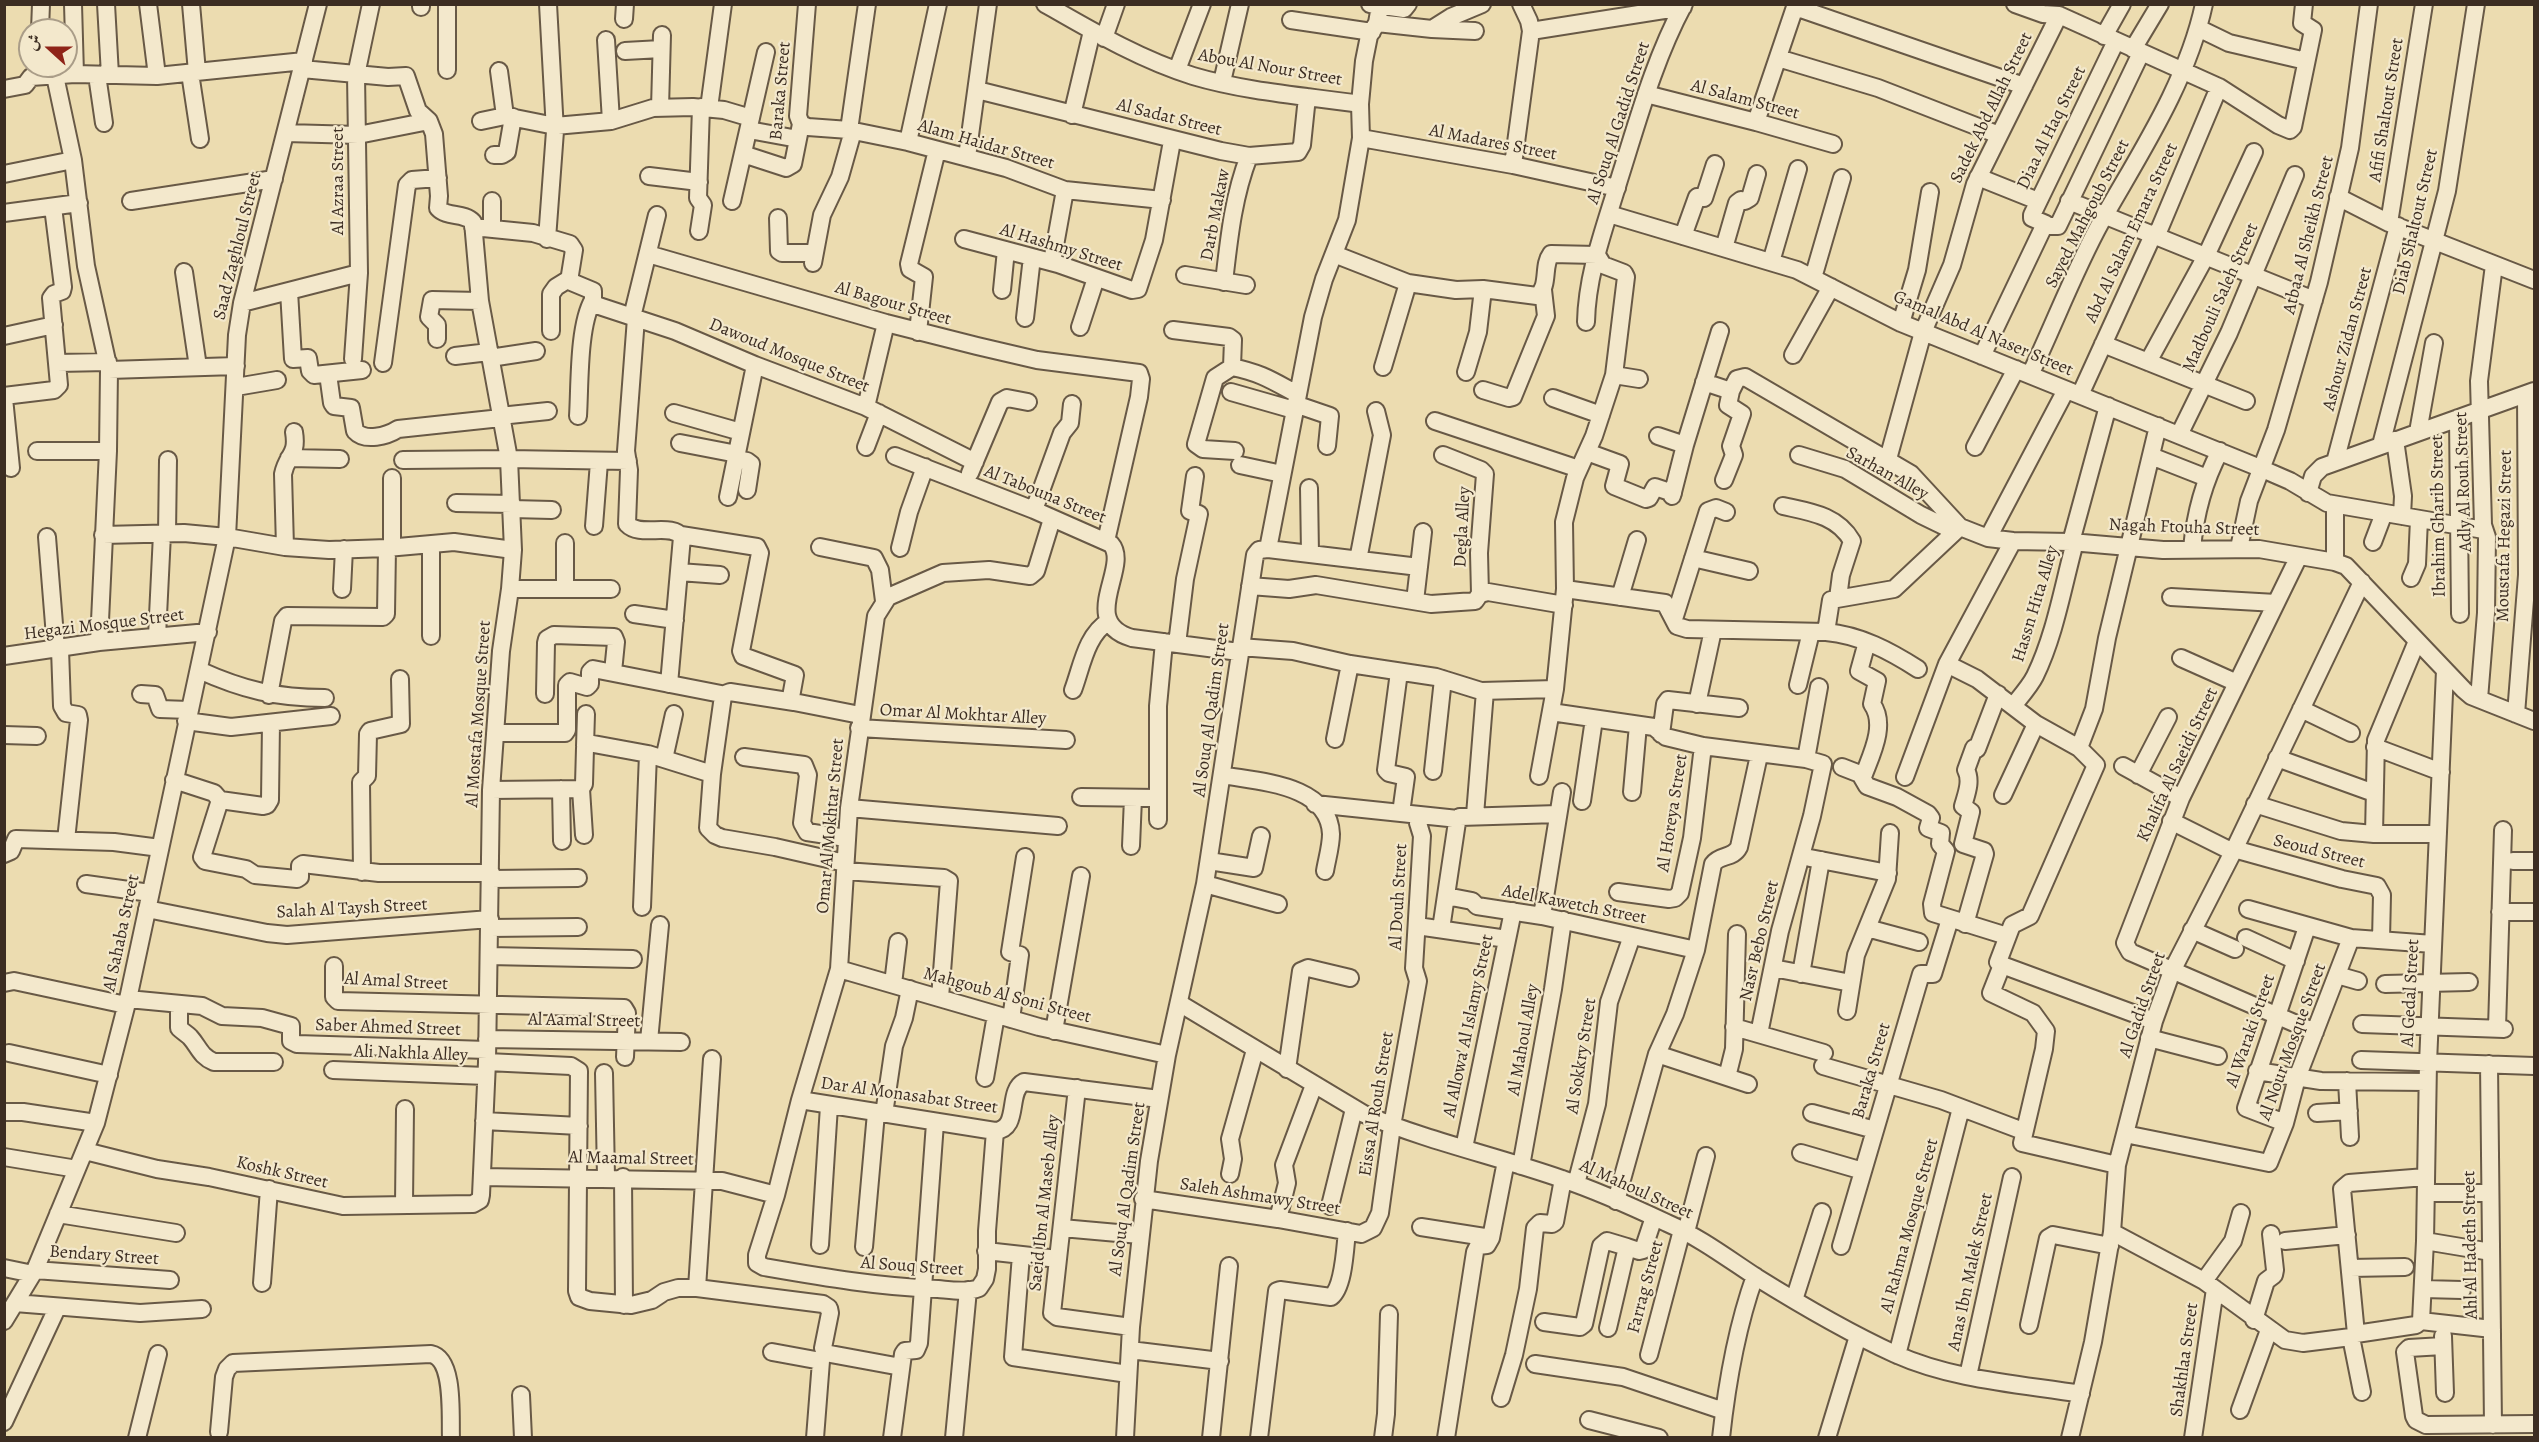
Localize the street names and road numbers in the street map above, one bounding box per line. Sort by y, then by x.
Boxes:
street label: Sadek Abd Allah Street [1946,29,2038,187]
street label: Afifi Shaltout Street [2365,37,2409,183]
street label: Al Souq Al Gadid Street [1583,39,1655,207]
street label: Baraka Street [766,41,796,141]
street label: Abou Al Nour Street [1196,45,1344,91]
street label: Diaa Al Haq Street [2013,63,2091,193]
street label: Al Salam Street [1688,75,1802,125]
street label: Al Sadat Street [1114,95,1224,141]
street label: Alam Haidar Street [915,115,1057,175]
street label: Al Madares Street [1427,120,1559,166]
street label: Al Azraa Street [328,127,350,235]
street label: Sayed Mahgoub Street [2041,136,2135,292]
street label: Abd Al Salam Emara Street [2081,140,2183,326]
street label: Diab Shaltout Street [2389,147,2443,297]
street label: Atbaa Al Sheikh Street [2279,154,2339,316]
street label: Darb Makaw [1196,167,1236,263]
street label: Saad Zaghloul Street [209,170,267,322]
street label: Al Hashmy Street [997,219,1125,277]
street label: Madbouli Saleh Street [2178,220,2264,376]
street label: Ashour Zidan Street [2318,265,2378,413]
street label: Al Bagour Street [833,277,953,331]
street label: Gamal Abd Al Naser Street [1890,286,2076,382]
street label: Dawoud Mosque Street [706,314,872,398]
street label: Adly Al Rouh Street [2451,411,2477,553]
street label: Ibrahim Gharib Street [2427,434,2451,598]
street label: Sarhan Alley [1842,443,1932,505]
street label: Moustafa Hegazi Street [2493,450,2517,622]
street label: Al Tabouna Street [981,461,1109,529]
street label: Degla Alley [1450,486,1476,568]
street label: Nagah Ftouha Street [2108,515,2260,541]
street label: Hassn Hita Alley [2008,543,2064,665]
street label: Hegazi Mosque Street [23,604,185,646]
street label: Al Mostafa Mosque Street [462,620,496,808]
street label: Al Souq Al Qadim Street [1189,622,1235,798]
street label: Khalifa Al Saeidi Street [2133,684,2223,846]
street label: Omar Al Mokhtar Alley [879,700,1047,730]
street label: Omar Al Mokhtar Street [813,737,849,915]
street label: Al Horeya Street [1653,753,1693,873]
street label: Seoud Street [2271,830,2367,874]
street label: Al Douh Street [1385,843,1413,951]
street label: Al Sahaba Street [99,873,145,993]
street label: Nasr Bebo Street [1736,879,1784,1003]
street label: Adel Kawetch Street [1500,880,1648,930]
street label: Salah Al Taysh Street [276,894,428,924]
street label: Al Allowa' Al Islamy Street [1439,933,1499,1119]
street label: Al Gedal Street [2397,938,2425,1048]
street label: Al Gadid Street [2115,949,2171,1061]
street label: Al Nour Mosque Street [2254,960,2332,1124]
street label: Mahgoub Al Soni Street [921,963,1093,1029]
street label: Al Amal Street [344,968,448,996]
street label: Al Waraki Street [2221,971,2281,1091]
street label: Al Mahoul Alley [1504,983,1544,1097]
street label: Al Sokkry Street [1562,996,1602,1116]
street label: Al Aamal Street [528,1009,640,1033]
street label: Saber Ahmed Street [315,1015,461,1041]
street label: Baraka Street [1848,1020,1896,1122]
street label: Eissa Al Rouh Street [1355,1030,1399,1178]
street label: Ali Nakhla Alley [354,1041,468,1067]
street label: Dar Al Monasabat Street [819,1073,999,1119]
street label: Al Souq Al Qadim Street [1105,1101,1151,1277]
street label: Saeid Ibn Al Maseb Alley [1025,1114,1065,1292]
street label: Al Rahma Mosque Street [1876,1136,1944,1316]
street label: Al Maamal Street [568,1147,694,1171]
street label: Koshk Street [234,1152,330,1194]
street label: Al Mahoul Street [1576,1155,1696,1225]
street label: Ahl Al Hadeth Street [2459,1171,2483,1319]
street label: Saleh Ashmawy Street [1178,1174,1342,1220]
street label: Anas Ibn Malek Street [1944,1191,1998,1353]
street label: Farrag Street [1623,1238,1669,1336]
street label: Bendary Street [49,1241,159,1271]
street label: Al Souq Street [860,1253,964,1281]
street label: Shakhlaa Street [2166,1302,2204,1418]

